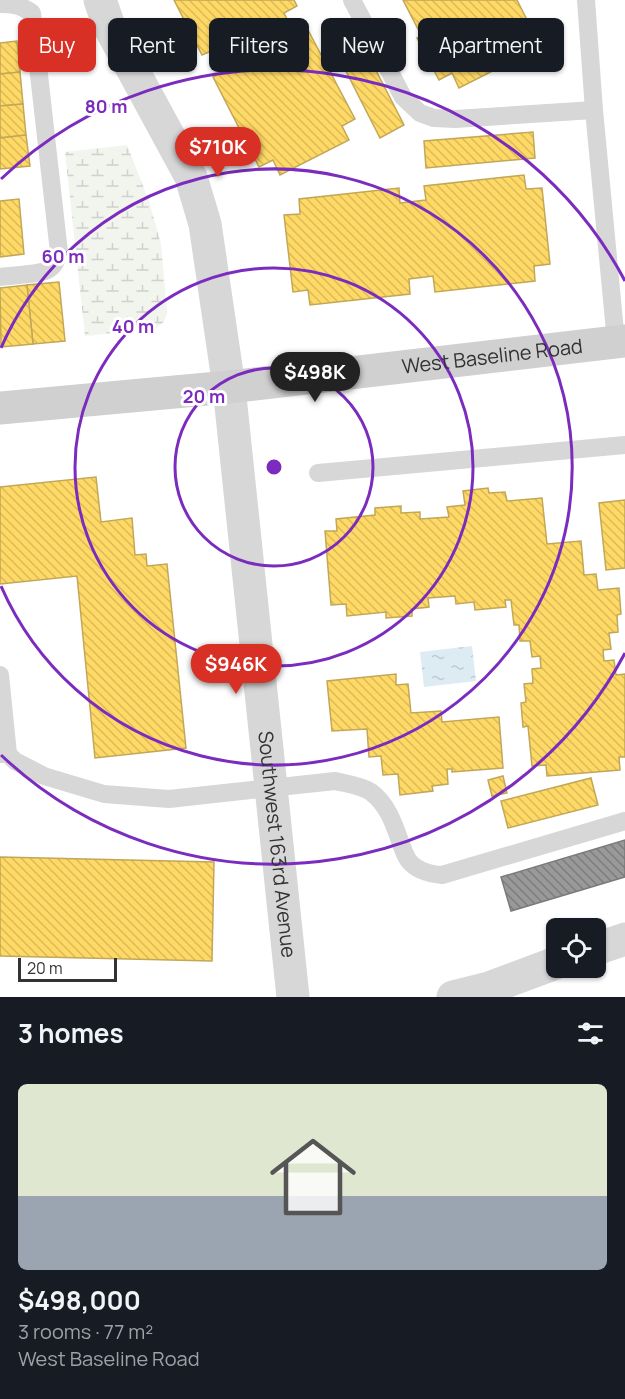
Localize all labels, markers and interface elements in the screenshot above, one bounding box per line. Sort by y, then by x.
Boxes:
chip: Buy [18,18,96,72]
chip: Rent [108,18,197,72]
chip: Filters [209,18,309,72]
chip: New [321,18,406,72]
chip: Apartment [418,18,564,72]
text: 80 m [85,94,127,118]
pin: $710K [176,127,260,178]
text: $710K [189,133,247,160]
text: 60 m [42,244,84,268]
text: 40 m [112,314,154,338]
street label: West Baseline Road [400,332,584,380]
pin: $498K [273,352,357,403]
text: $498K [284,358,346,385]
text: 20 m [183,384,225,408]
centre of rings [264,457,284,477]
pin: $946K [194,644,278,695]
text: $946K [205,650,267,677]
street label: Southwest 163rd Avenue [252,730,303,959]
map controls [546,918,606,978]
button: locate [546,918,606,978]
scale bar [18,955,117,982]
text: 20 m [27,957,63,979]
text: 3 homes [18,1015,124,1051]
icon: filters [574,1017,607,1050]
icon: home [259,1123,367,1231]
text: $498,000 [18,1282,141,1318]
text: 3 rooms · 77 m² [18,1318,153,1345]
text: West Baseline Road [18,1345,200,1372]

